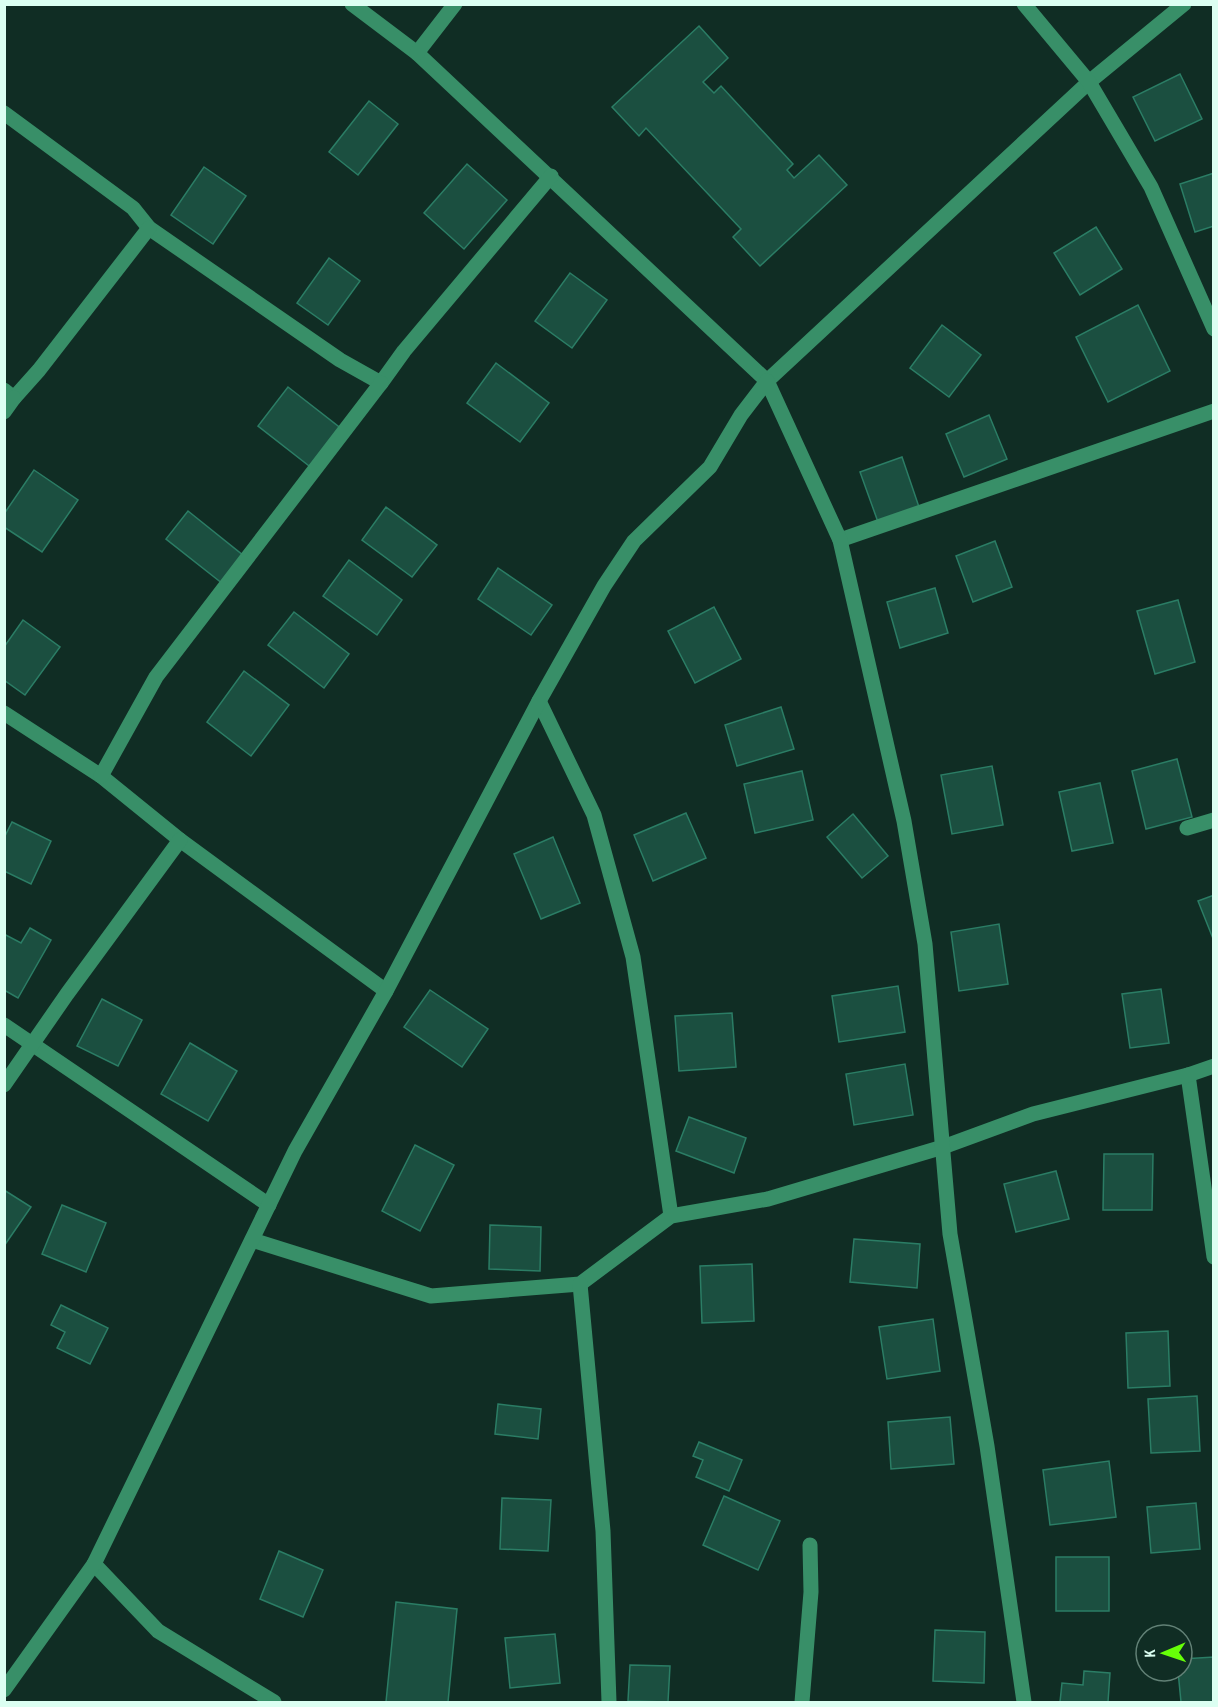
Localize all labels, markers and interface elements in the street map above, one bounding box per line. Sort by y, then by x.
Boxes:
north arrow [1134,1623,1194,1683]
text: K [1141,1649,1160,1658]

